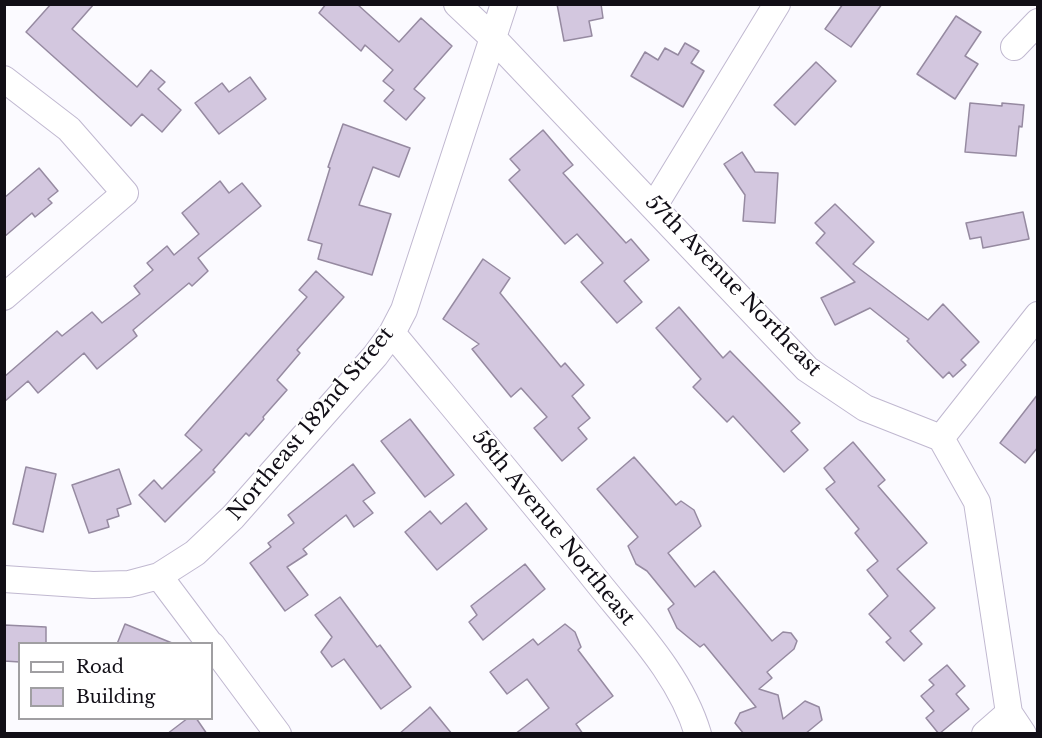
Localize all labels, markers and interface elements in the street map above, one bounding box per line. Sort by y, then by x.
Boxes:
street label: 57th Avenue Northeast [640,190,826,382]
street label: Northeast 182nd Street [223,322,399,526]
street label: 58th Avenue Northeast [466,425,640,631]
legend [18,642,213,720]
text: Road [76,656,124,678]
text: Building [76,686,155,708]

